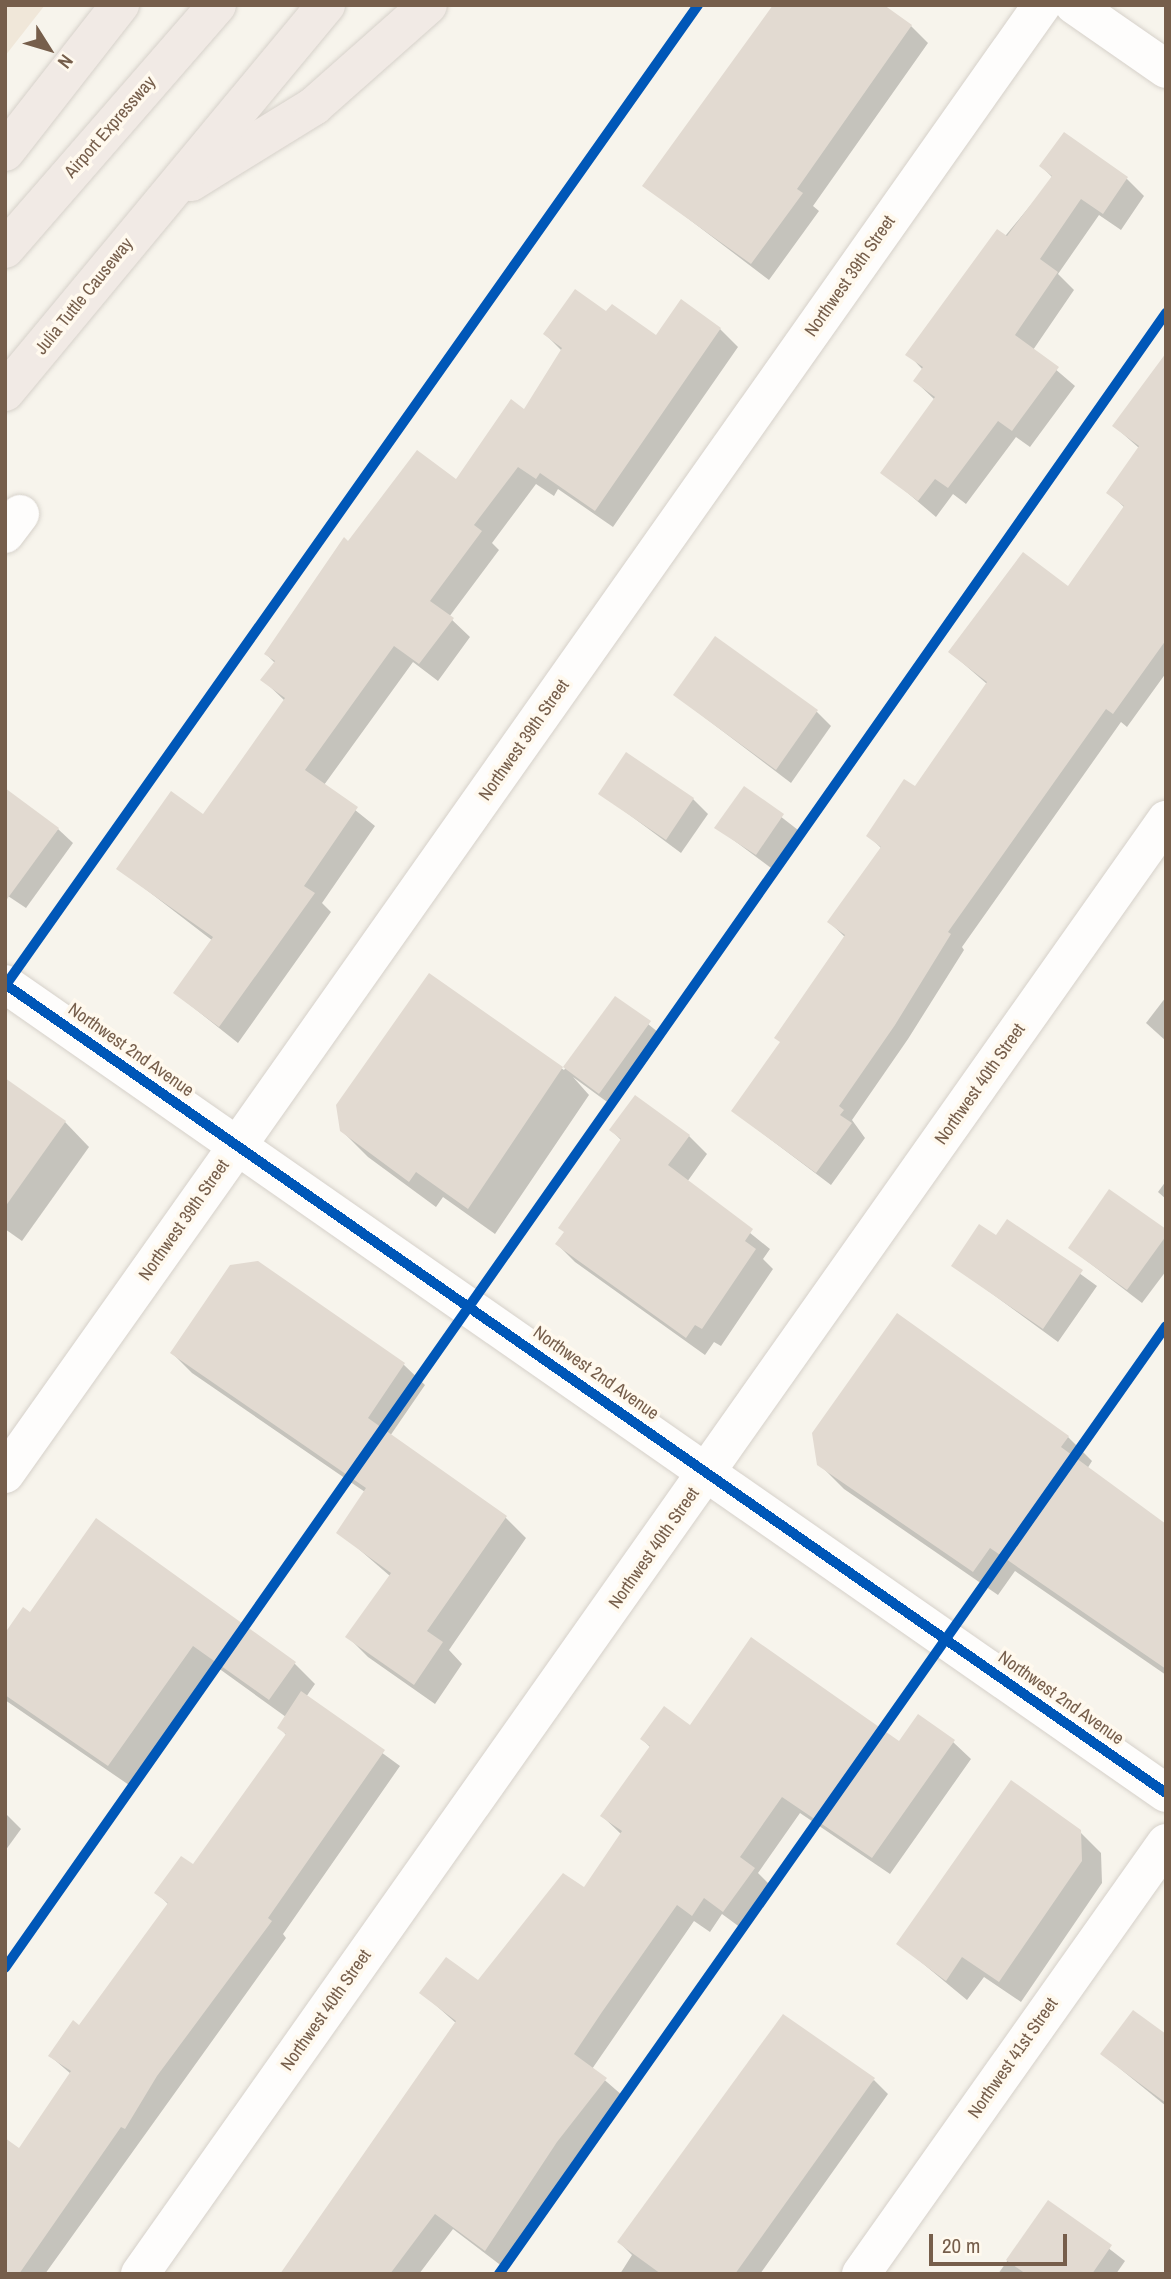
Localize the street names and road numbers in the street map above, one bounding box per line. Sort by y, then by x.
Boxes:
street label: Airport Expressway [60,72,160,182]
street label: Northwest 39th Street [800,211,900,341]
street label: Julia Tuttle Causeway [30,233,138,359]
street label: Northwest 39th Street [474,675,574,805]
street label: Northwest 2nd Avenue [64,998,198,1102]
street label: Northwest 40th Street [930,1019,1030,1149]
street label: Northwest 39th Street [134,1155,234,1285]
street label: Northwest 2nd Avenue [529,1321,663,1425]
street label: Northwest 40th Street [604,1483,704,1613]
street label: Northwest 2nd Avenue [994,1646,1128,1750]
street label: Northwest 40th Street [276,1945,376,2075]
street label: Northwest 41st Street [963,1994,1063,2122]

